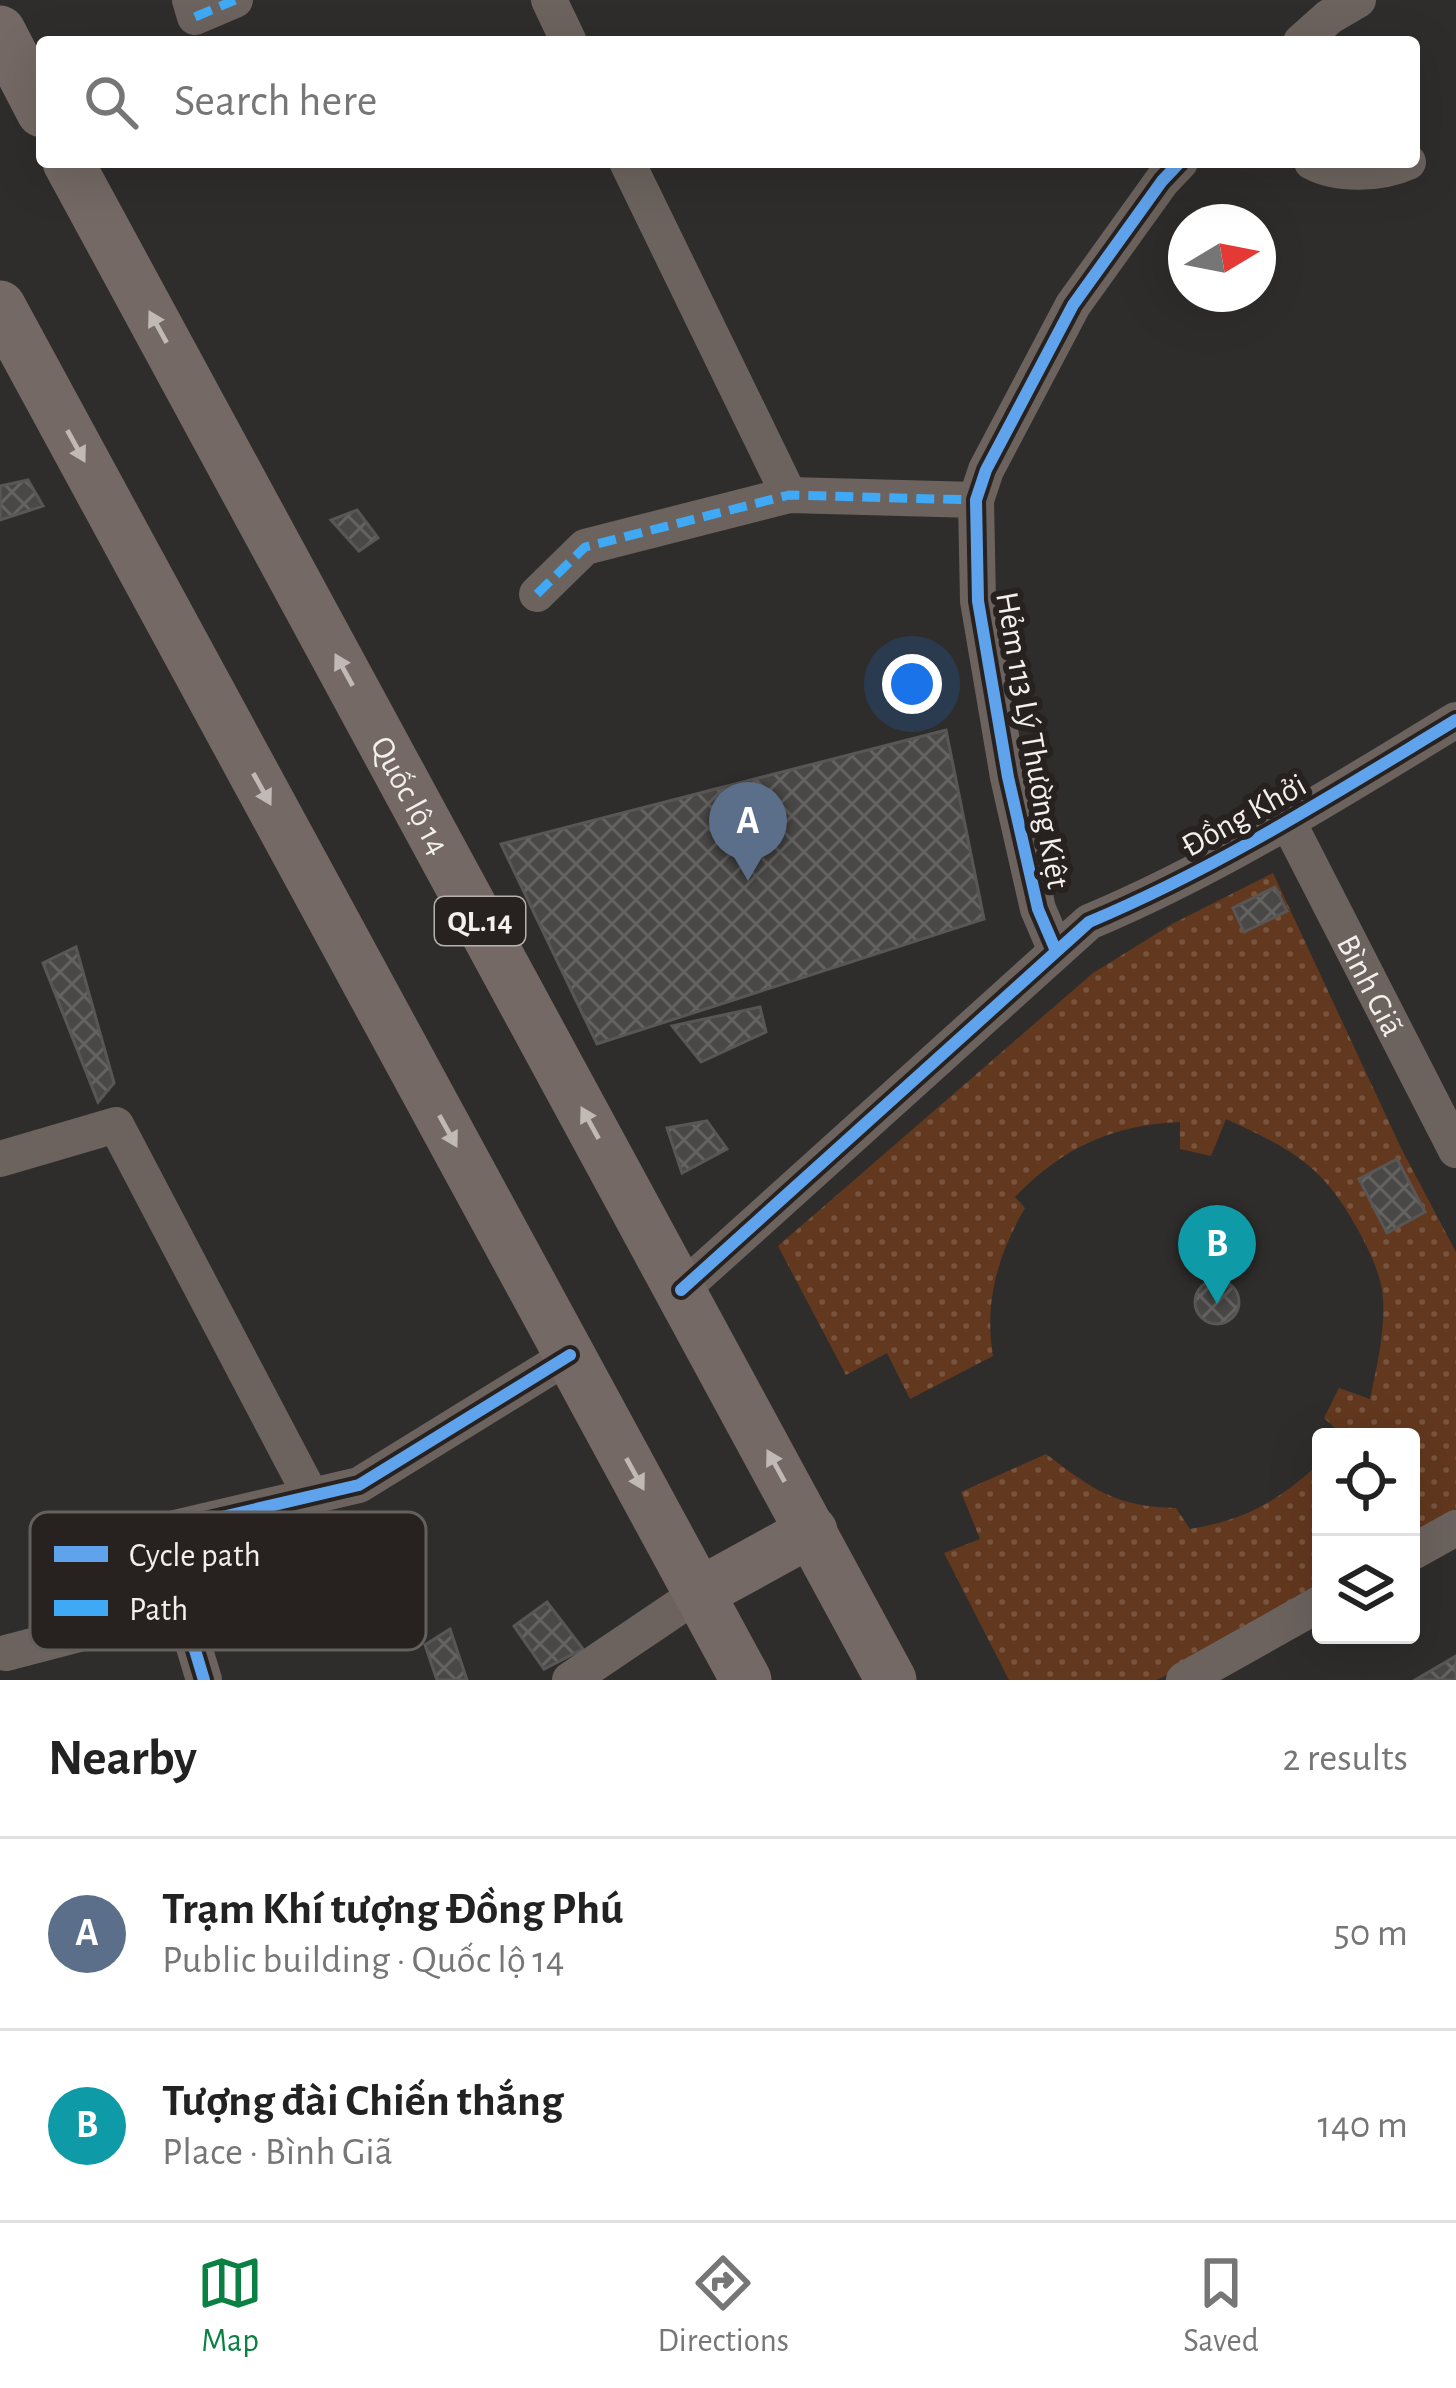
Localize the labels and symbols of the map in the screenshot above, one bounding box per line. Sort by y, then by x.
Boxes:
north arrow [1168,204,1276,312]
one-way arrow [148,310,169,345]
one-way arrow [65,428,86,463]
street label: Hẻm 113 Lý Thường Kiệt [989,590,1074,892]
one-way arrow [334,652,355,687]
your location [882,654,942,714]
street label: Quốc lộ 14 [364,731,454,861]
street label: Đồng Khởi [1176,768,1312,864]
one-way arrow [251,771,272,806]
pin: A [709,782,787,881]
road number: QL.14 [435,897,525,945]
street label: Bình Giã [1330,930,1409,1042]
one-way arrow [580,1106,601,1141]
one-way arrow [437,1114,458,1149]
pin: B [1178,1205,1256,1304]
one-way arrow [766,1449,787,1483]
one-way arrow [624,1456,645,1491]
legend [30,1512,426,1650]
text: Cycle path [129,1540,261,1573]
text: Path [129,1594,188,1627]

